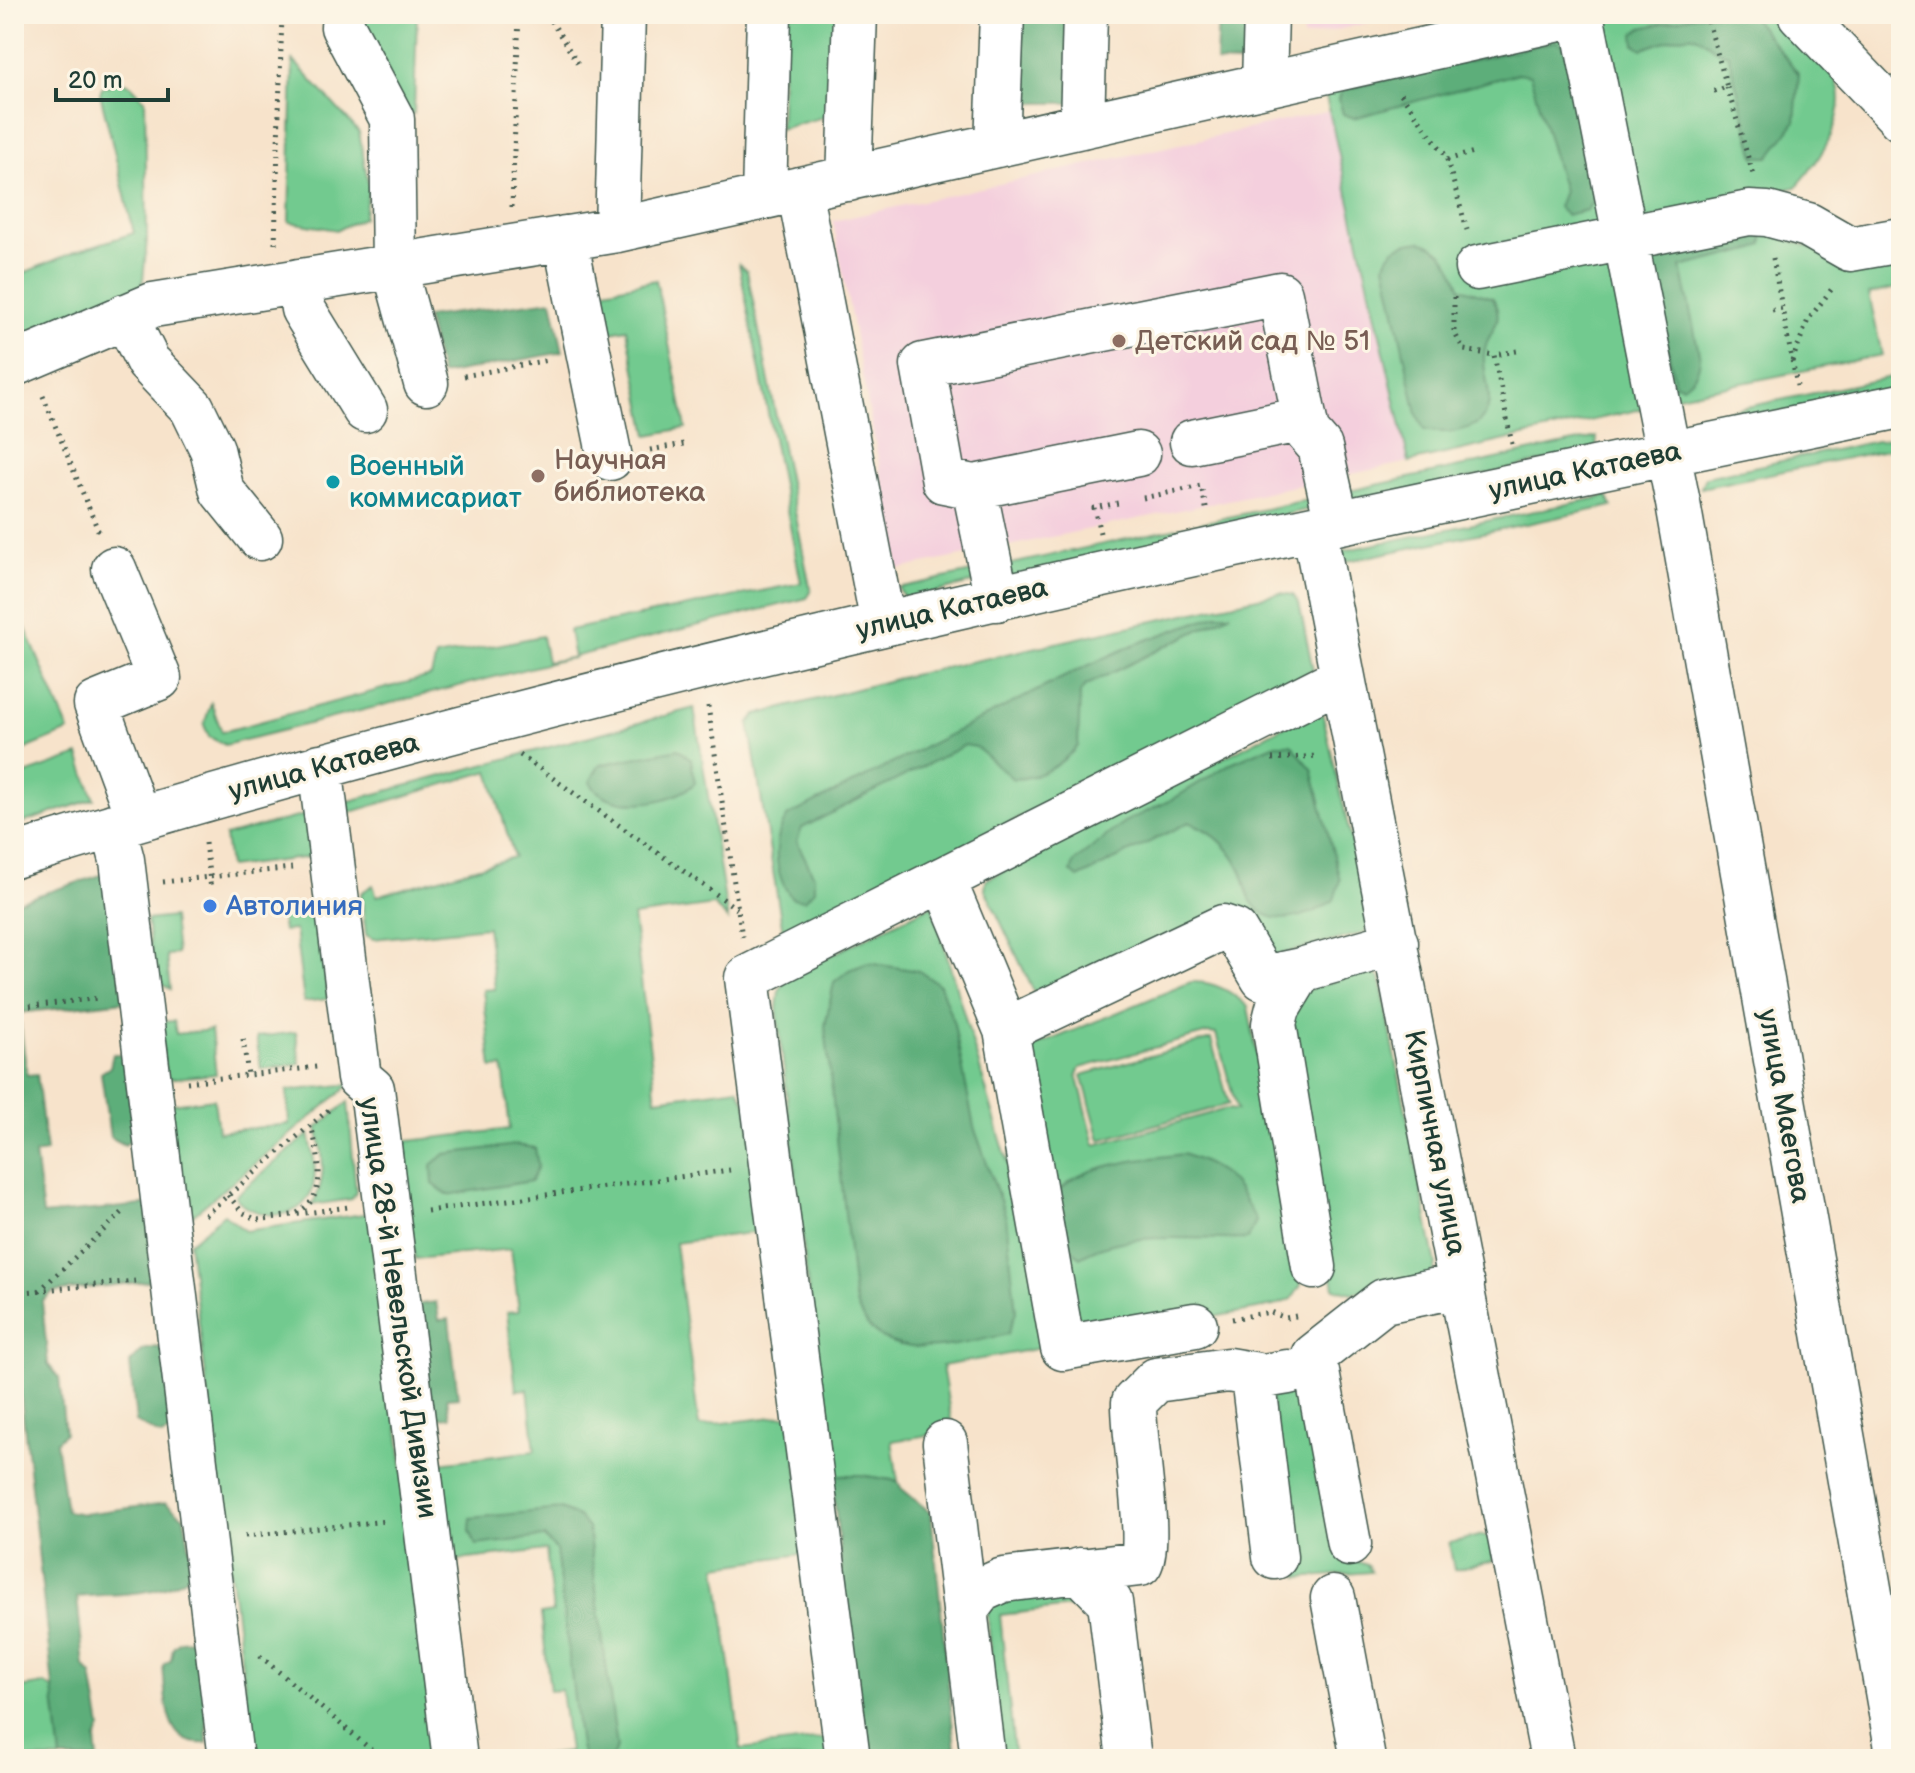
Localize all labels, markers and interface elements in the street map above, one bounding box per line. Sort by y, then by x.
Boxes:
scale bar [56,52,168,102]
text: 20 m [68,66,123,95]
place label: Детский сад № 51 [1135,325,1370,358]
marker: Детский сад № 51 [1110,332,1128,350]
street label: улица Катаева [1486,434,1684,507]
place label: Научная библиотека [554,444,706,509]
place label: Военный коммисариат [349,450,522,515]
marker: Научная библиотека [529,467,547,485]
marker: Военный коммисариат [324,473,342,491]
street label: улица Катаева [853,571,1051,647]
street label: улица Катаева [225,726,423,808]
place label: Автолиния [225,890,363,923]
marker: Автолиния [201,897,219,915]
street label: улица Маегова [1751,1006,1817,1206]
street label: Кирпичная улица [1397,1028,1473,1259]
street label: улица 28-й Невельской Дивизии [352,1095,444,1521]

